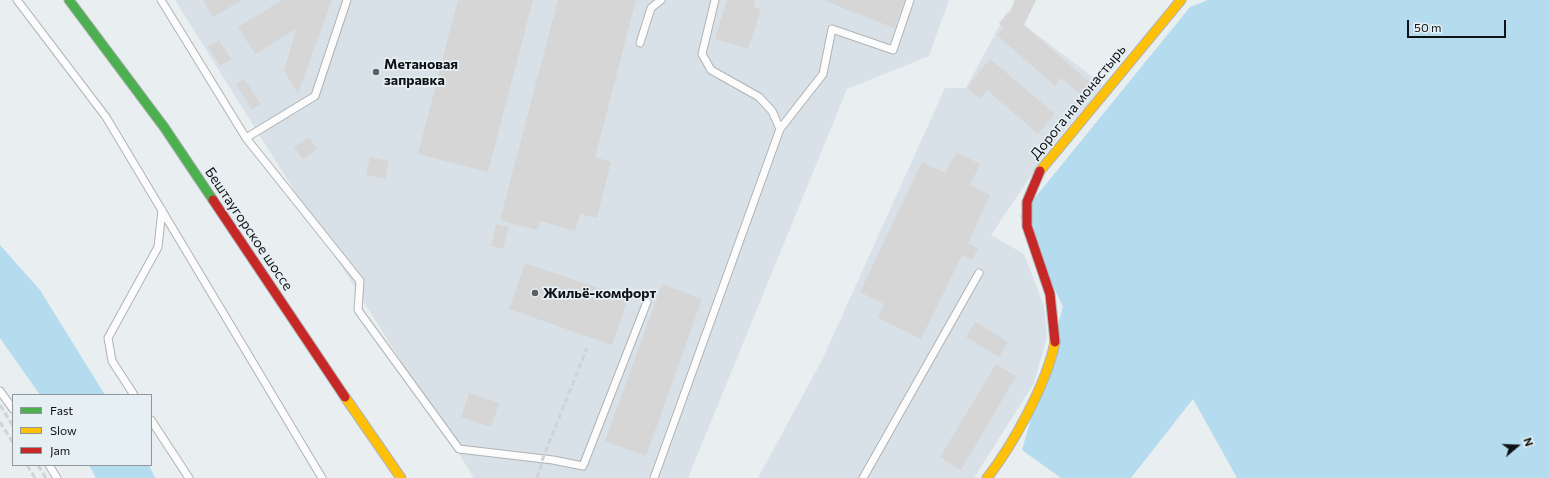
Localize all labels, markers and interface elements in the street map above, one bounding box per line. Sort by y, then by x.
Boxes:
scale bar [1409,12,1508,38]
text: 50 m [1414,20,1442,34]
street label: Дорога на монастырь [1027,41,1129,163]
place label: Метановая заправка [384,56,458,88]
marker: Метановая заправка [371,67,381,77]
street label: Бештаугорское шоссе [201,164,297,294]
place label: Жильё-комфорт [543,285,656,301]
marker: Жильё-комфорт [530,288,540,298]
legend [12,394,152,466]
text: Fast [50,403,73,417]
text: Slow [50,423,77,437]
north arrow [1497,426,1537,466]
text: N [1521,436,1536,448]
text: Jam [50,443,70,457]

